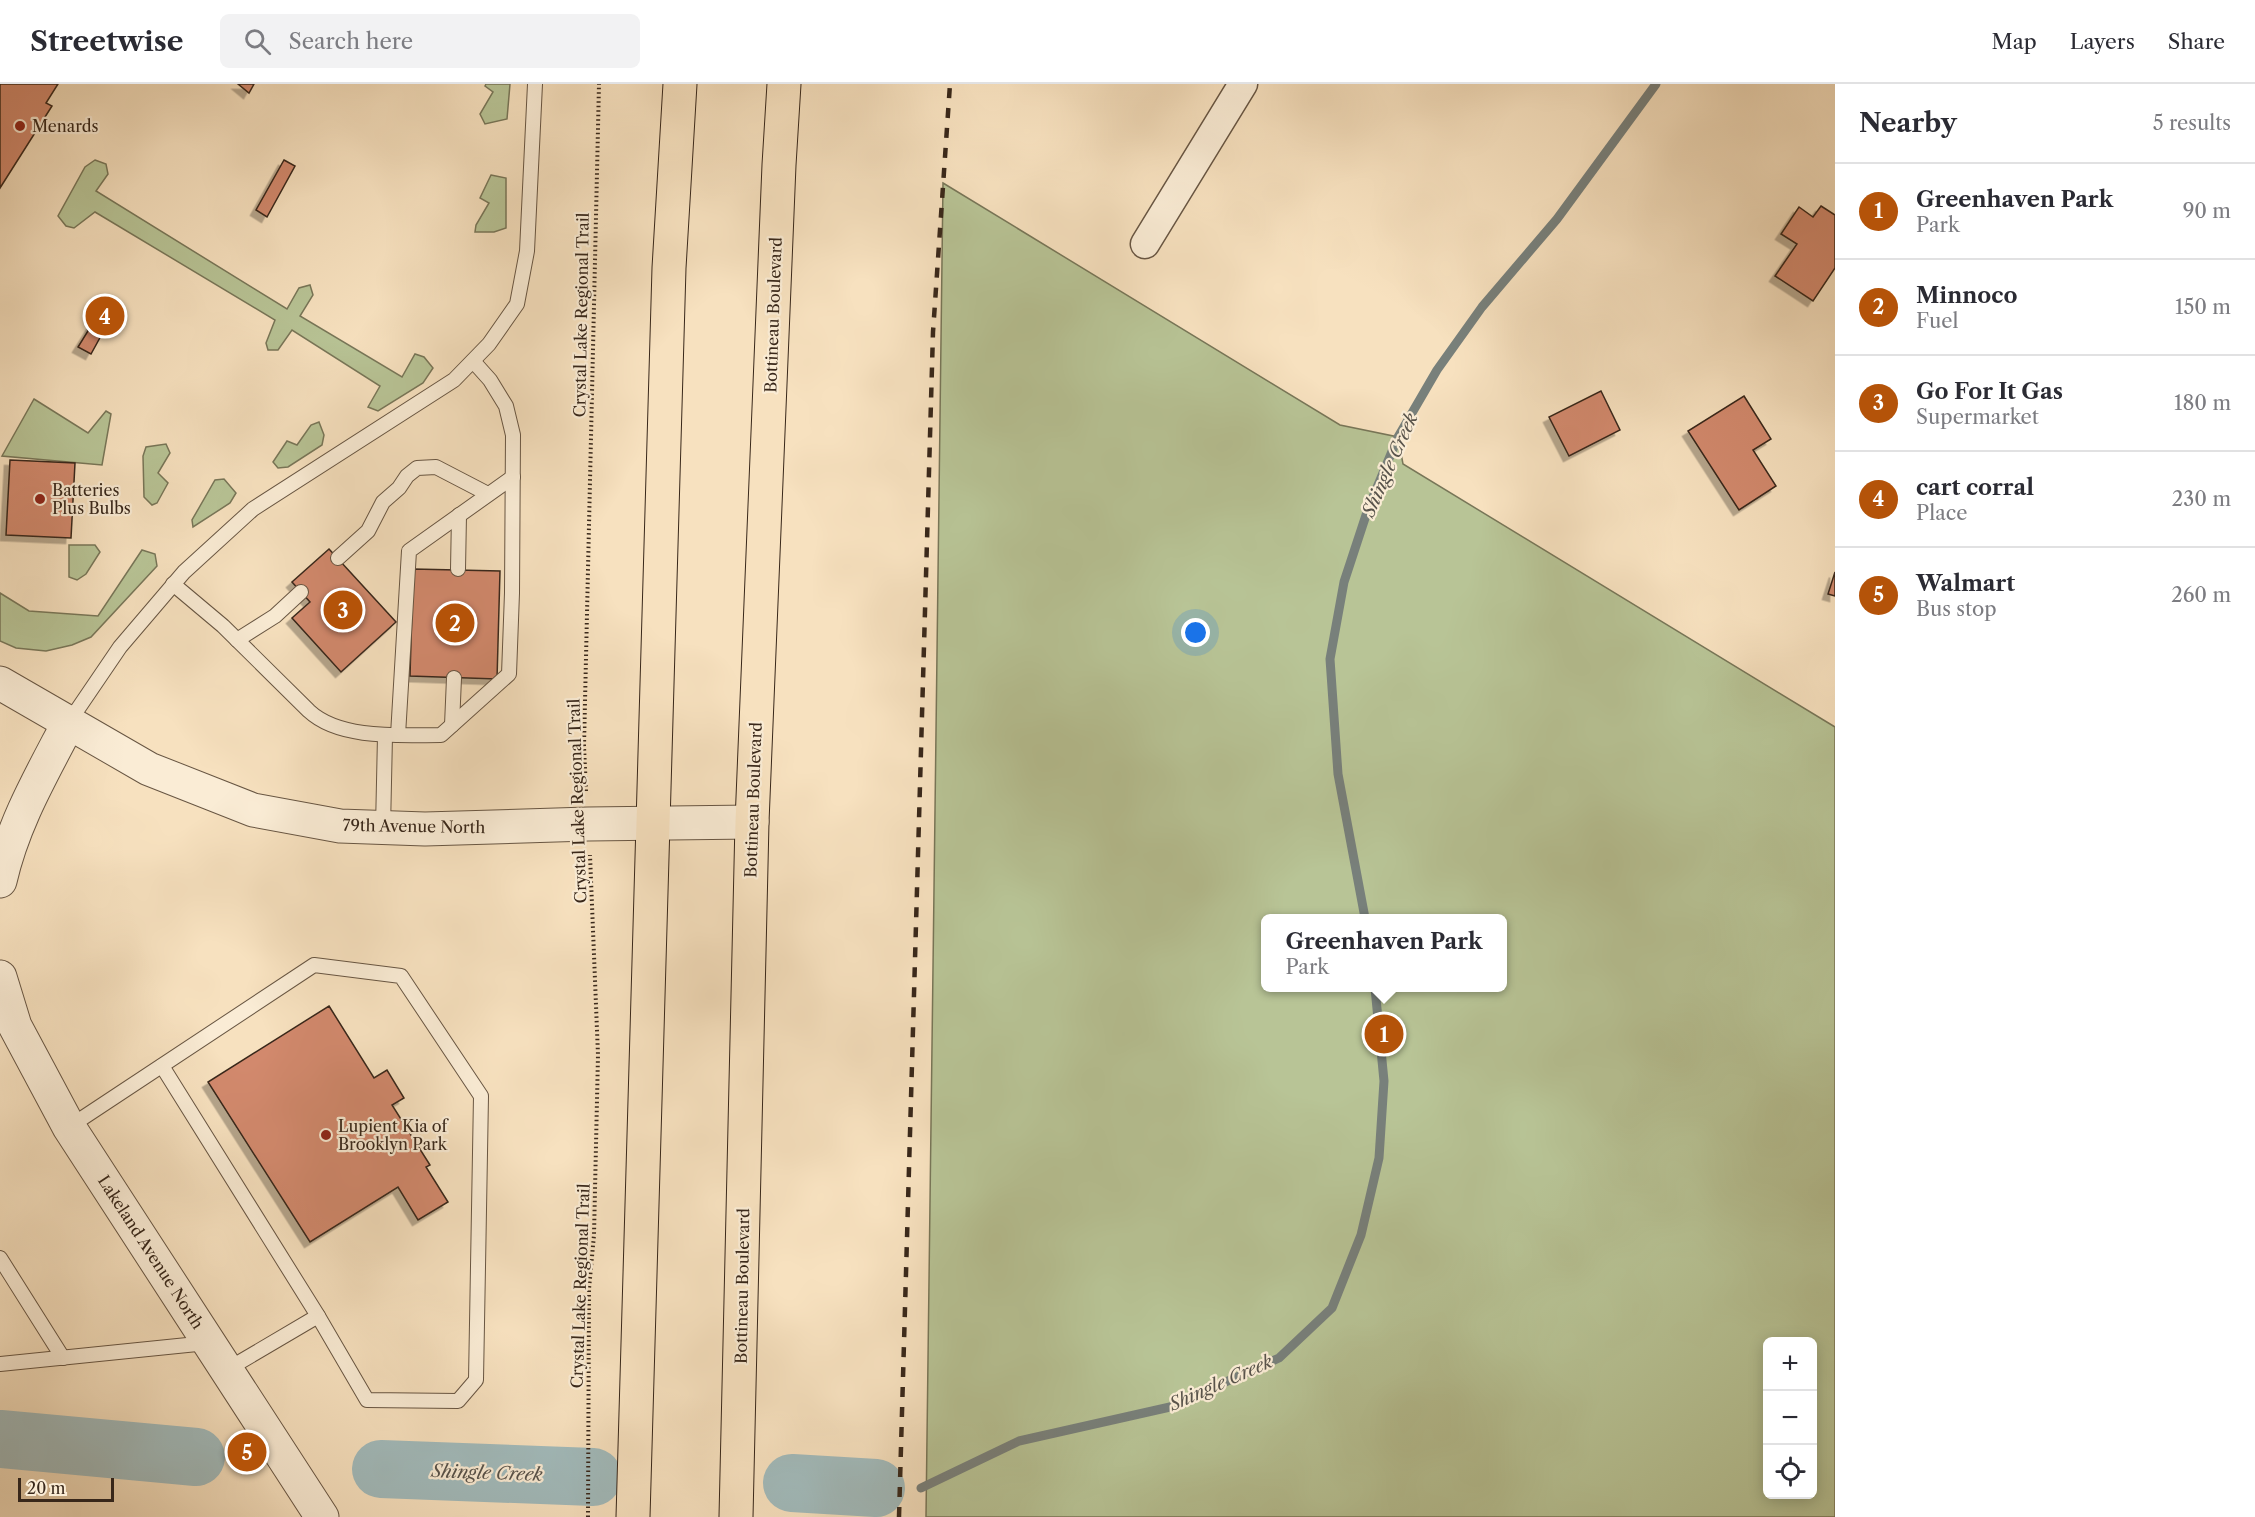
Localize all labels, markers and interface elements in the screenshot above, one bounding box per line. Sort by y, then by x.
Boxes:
search box [220,14,640,68]
text: Streetwise [30,24,184,58]
icon: search [241,25,274,58]
text: Search here [289,28,413,55]
text: Map [1992,29,2037,54]
text: Layers [2070,29,2135,54]
text: Share [2168,29,2225,54]
text: Nearby [1859,107,1957,139]
text: 5 results [2153,111,2231,135]
place label: Menards [32,116,98,136]
marker: Menards [13,119,27,133]
text: Greenhaven Park [1916,186,2113,213]
text: 1 [1874,199,1883,223]
text: 90 m [2183,199,2231,223]
street label: Crystal Lake Regional Trail [569,212,593,418]
text: Park [1916,213,1959,237]
street label: Bottineau Boulevard [760,237,786,393]
text: Minnoco [1916,282,2017,309]
pin: 4 [86,294,124,338]
text: 2 [1873,295,1884,319]
text: 150 m [2175,295,2231,319]
text: Fuel [1916,309,1958,333]
text: Go For It Gas [1916,378,2063,405]
text: 3 [1873,391,1884,415]
text: 180 m [2174,391,2231,415]
text: Supermarket [1916,405,2039,429]
water label: Shingle Creek [1357,409,1423,521]
text: cart corral [1916,474,2034,501]
place label: Batteries Plus Bulbs [52,480,131,518]
text: 4 [1873,487,1884,511]
text: 230 m [2172,487,2231,511]
marker: Batteries Plus Bulbs [33,492,47,506]
text: Place [1916,501,1967,525]
text: Walmart [1916,570,2015,597]
text: 5 [1873,583,1884,607]
text: 260 m [2171,583,2231,607]
pin: 3 [324,588,362,632]
text: Bus stop [1916,597,1997,621]
pin: 2 [436,600,474,646]
your location [1181,618,1210,647]
street label: Crystal Lake Regional Trail [563,698,591,904]
street label: Bottineau Boulevard [740,722,766,878]
street label: 79th Avenue North [342,815,486,837]
popup [1261,914,1507,992]
text: Greenhaven Park [1285,928,1483,955]
text: Park [1285,955,1329,979]
pin: 1 [1364,1012,1404,1056]
place label: Lupient Kia of Brooklyn Park [338,1116,450,1154]
marker: Lupient Kia of Brooklyn Park [319,1128,333,1142]
street label: Lakeland Avenue North [94,1171,208,1333]
street label: Crystal Lake Regional Trail [566,1183,594,1389]
street label: Bottineau Boulevard [731,1208,753,1364]
map controls [1763,1337,1817,1499]
button: + [1763,1337,1817,1391]
water label: Shingle Creek [1165,1350,1277,1416]
button: − [1763,1391,1817,1445]
pin: 5 [228,1430,266,1474]
button: locate [1763,1445,1817,1499]
water label: Shingle Creek [430,1460,544,1486]
scale bar [18,1475,114,1502]
text: 20 m [27,1478,66,1498]

